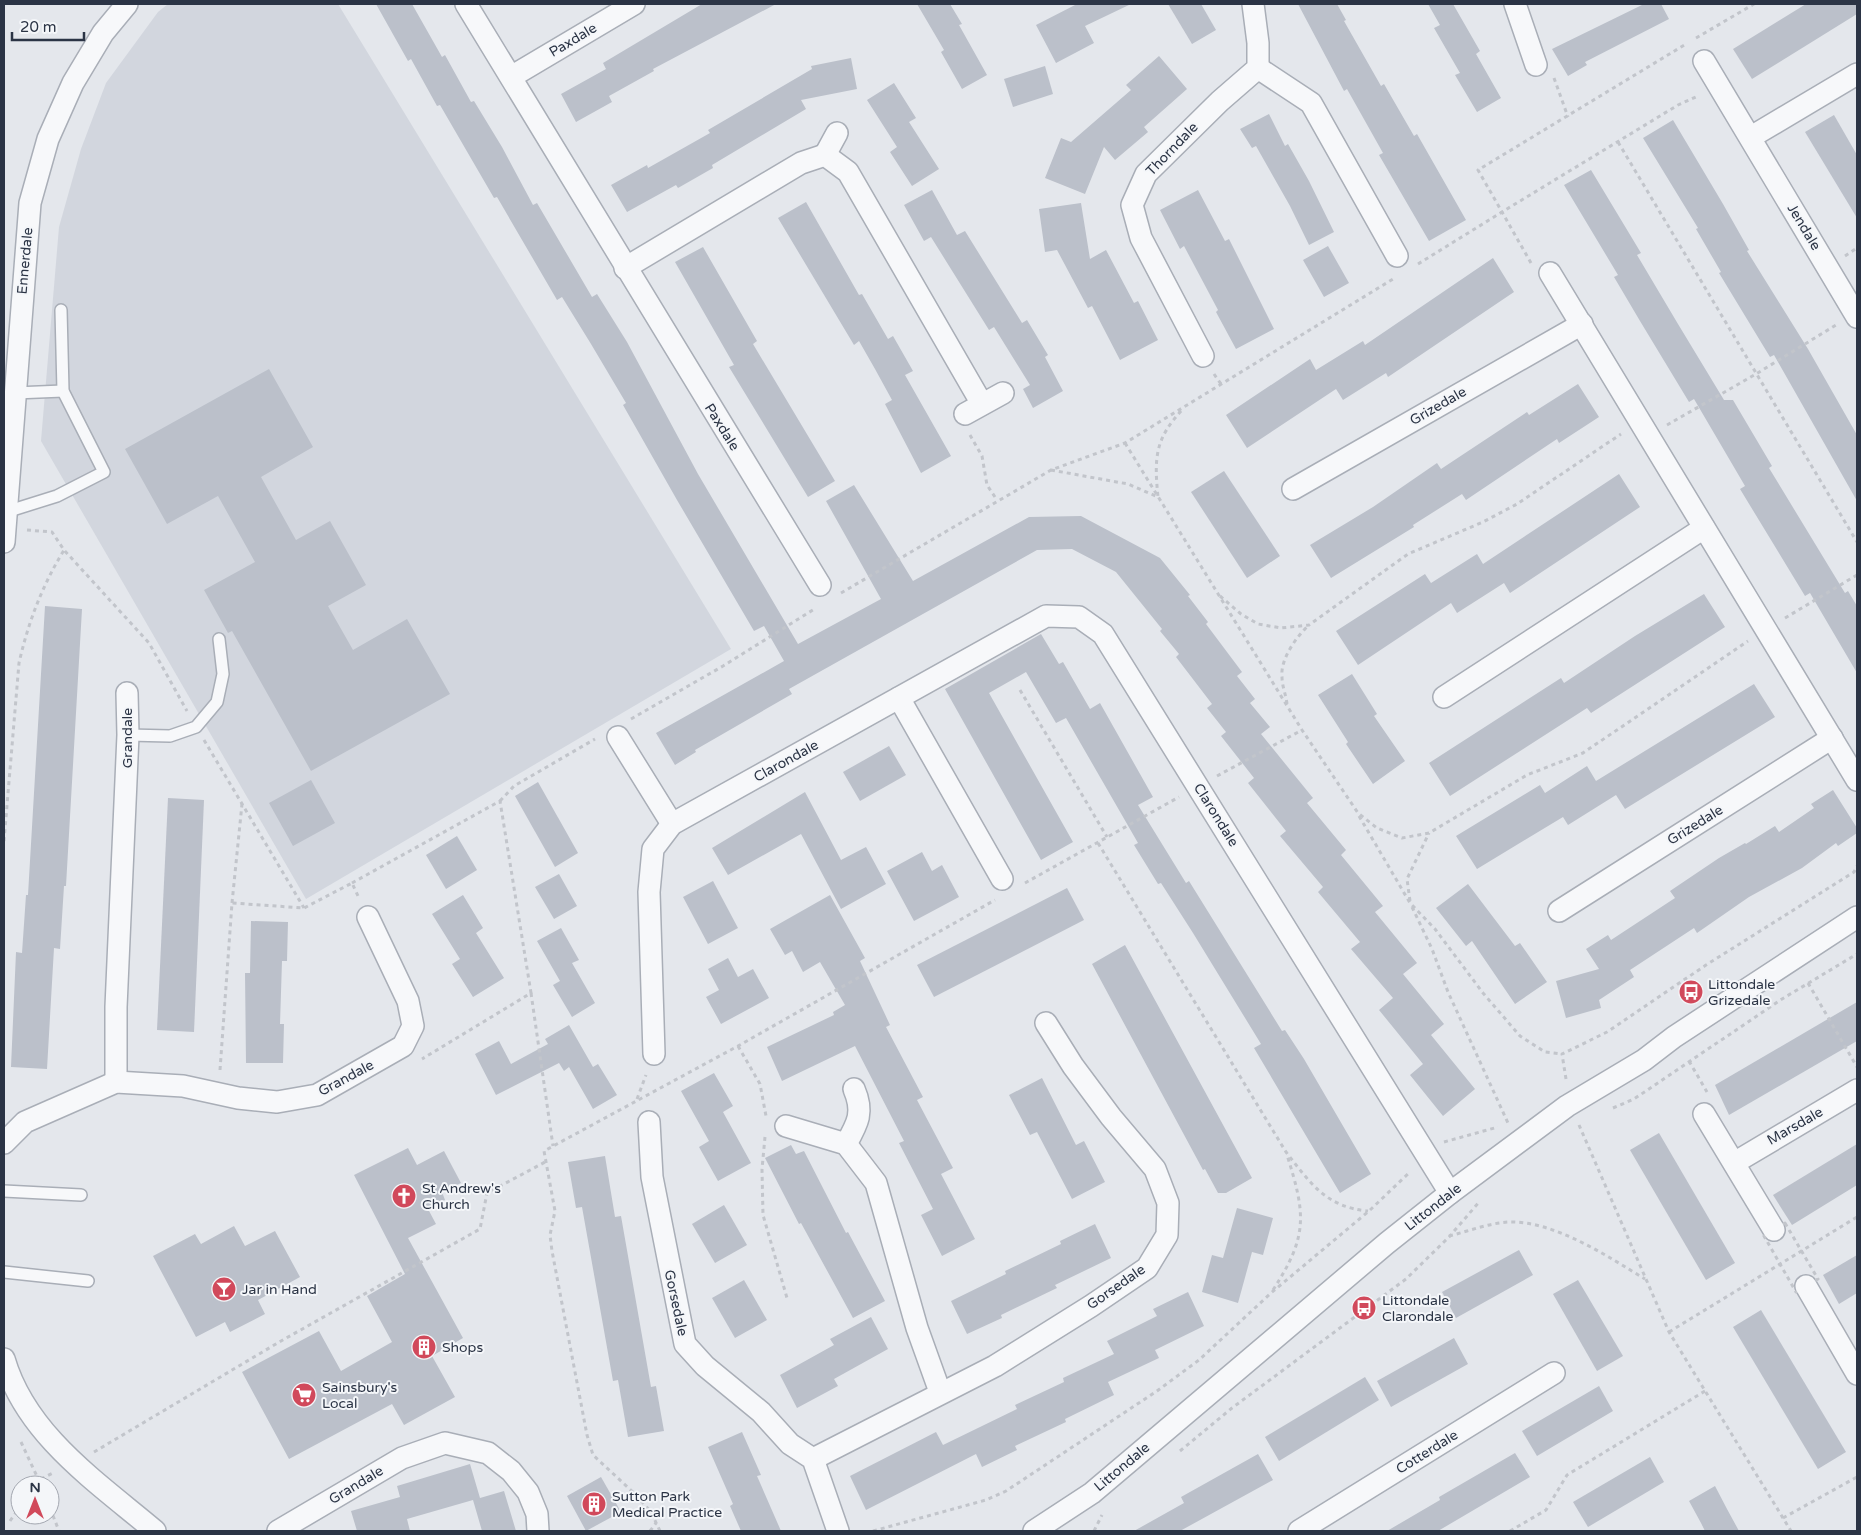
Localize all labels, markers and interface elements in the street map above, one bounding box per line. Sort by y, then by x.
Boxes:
scale bar [12,10,85,42]
text: 20 m [20,18,57,36]
street label: Paxdale [546,19,600,61]
street label: Thorndale [1142,119,1202,179]
street label: Jendale [1784,201,1824,253]
street label: Ennerdale [14,227,36,295]
street label: Grizedale [1407,383,1469,429]
street label: Paxdale [701,400,743,454]
street label: Grandale [119,708,136,768]
street label: Clarondale [751,736,821,786]
street label: Clarondale [1190,780,1242,850]
street label: Grizedale [1664,801,1726,849]
place label: Littondale Grizedale [1708,976,1775,1009]
bus stop icon: Littondale Grizedale [1678,979,1704,1005]
street label: Grandale [315,1056,377,1100]
street label: Marsdale [1764,1103,1826,1149]
place label: St Andrew's Church [422,1180,501,1213]
street label: Littondale [1401,1180,1465,1234]
church icon: St Andrew's Church [391,1183,417,1209]
street label: Gorsedale [1084,1261,1148,1313]
street label: Gorsedale [661,1268,691,1338]
bar icon: Jar in Hand [211,1276,237,1302]
place label: Jar in Hand [242,1281,317,1298]
place label: Littondale Clarondale [1382,1292,1453,1325]
bus stop icon: Littondale Clarondale [1351,1295,1377,1321]
building icon: Shops [411,1334,437,1360]
place label: Shops [442,1339,483,1356]
place label: Sainsbury's Local [322,1379,398,1412]
supermarket icon: Sainsbury's Local [291,1382,317,1408]
street label: Cotterdale [1393,1426,1461,1478]
street label: Littondale [1091,1439,1153,1495]
street label: Grandale [326,1462,386,1508]
north arrow [10,1475,60,1525]
text: N [29,1479,41,1496]
place label: Sutton Park Medical Practice [612,1488,722,1521]
building icon: Sutton Park Medical Practice [581,1491,607,1517]

